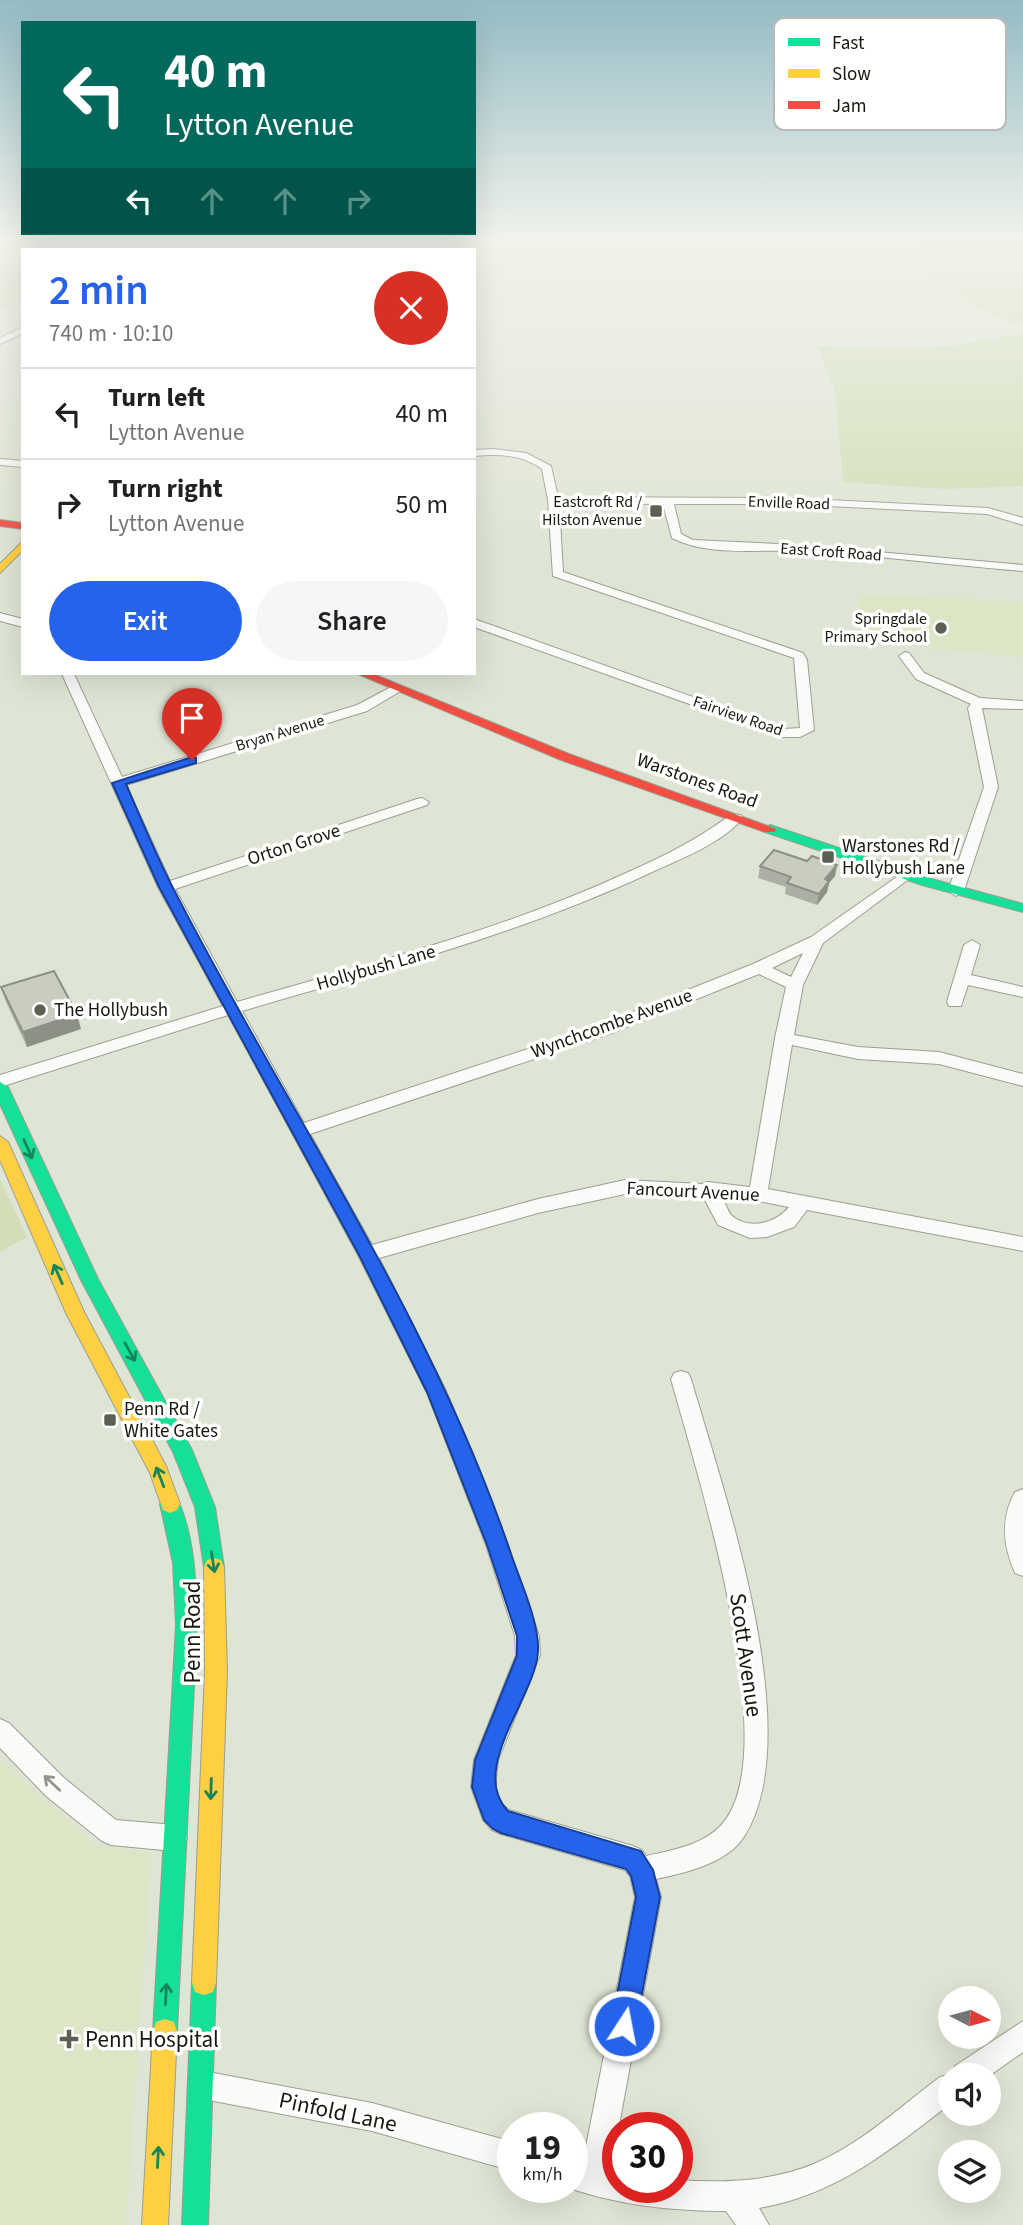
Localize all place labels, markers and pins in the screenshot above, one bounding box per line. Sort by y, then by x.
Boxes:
place label: Eastcroft Rd / Hilston Avenue [542,491,642,531]
marker: Eastcroft Rd / Hilston Avenue [648,503,664,519]
place label: Springdale Primary School [825,608,927,648]
marker: Springdale Primary School [933,620,949,636]
pin [162,688,222,760]
place label: Warstones Rd / Hollybush Lane [842,833,965,882]
marker: Warstones Rd / Hollybush Lane [820,849,836,865]
place label: The Hollybush [54,997,168,1024]
marker: The Hollybush [32,1002,48,1018]
place label: Penn Rd / White Gates [124,1396,218,1445]
marker: Penn Rd / White Gates [102,1412,118,1428]
place label: Penn Hospital [85,2023,219,2056]
marker: Penn Hospital [59,2029,79,2049]

